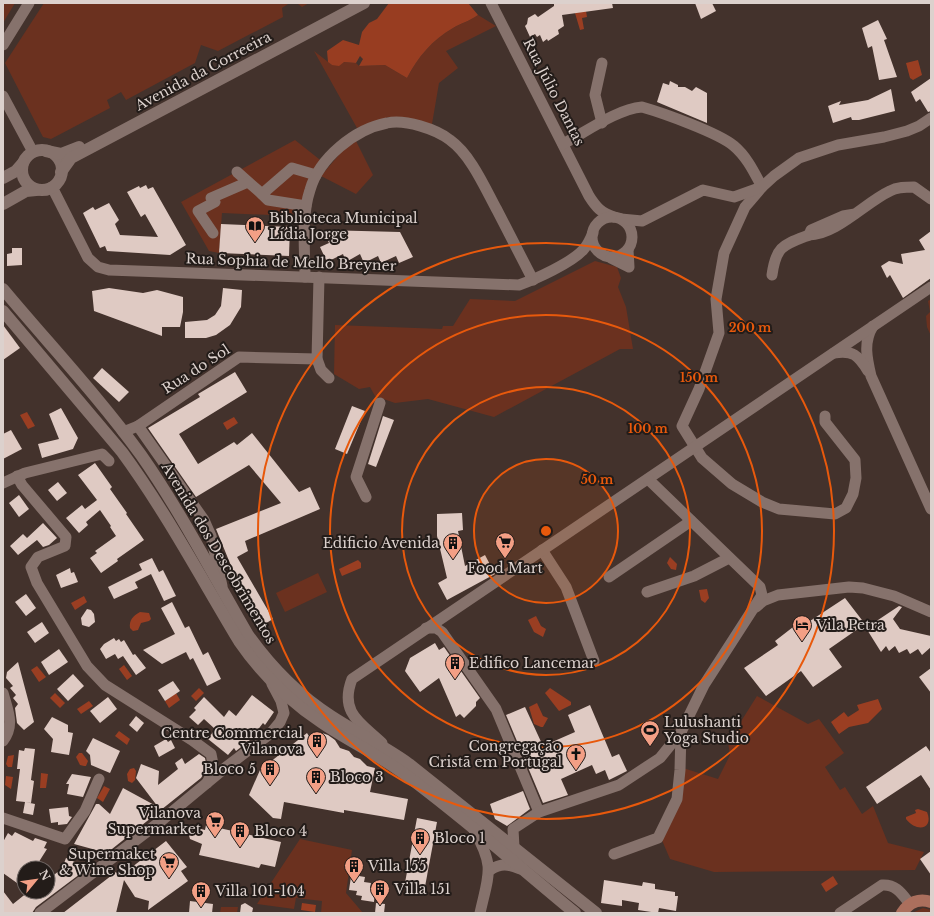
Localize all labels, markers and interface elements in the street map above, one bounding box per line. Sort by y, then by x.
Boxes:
street label: Avenida da Correeira [131,27,274,115]
street label: Rua Júlio Dantas [519,35,589,149]
place label: Biblioteca Municipal Lídia Jorge [269,209,418,243]
library icon: Biblioteca Municipal Lídia Jorge [244,215,266,243]
street label: Rua Sophia de Mello Breyner [185,249,397,275]
text: 200 m [729,320,772,335]
street label: Rua do Sol [159,340,234,398]
text: 150 m [680,370,719,385]
text: 100 m [628,421,669,436]
street label: Avenida dos Descobrimentos [157,458,280,647]
text: 50 m [581,472,614,487]
centre of rings [539,524,553,538]
supermarket icon: Food Mart [494,531,516,559]
building icon: Edificio Avenida [442,532,464,560]
place label: Edificio Avenida [323,534,439,552]
place label: Food Mart [467,559,543,577]
hotel icon: Vila Petra [791,614,813,642]
place label: Vila Petra [815,616,885,634]
building icon: Edifico Lancemar [444,652,466,680]
place label: Edifico Lancemar [469,654,596,672]
place label: Lulushanti Yoga Studio [663,713,749,747]
sports icon: Lulushanti Yoga Studio [639,719,661,747]
place label: Centre Commercial Vilanova [161,724,303,758]
building icon: Centre Commercial Vilanova [306,730,328,758]
place label: Congregação Cristã em Portugal [429,737,562,771]
church icon: Congregação Cristã em Portugal [565,743,587,771]
building icon: Bloco 5 [259,758,281,786]
place label: Bloco 5 [203,760,256,778]
building icon: Bloco 3 [305,766,327,794]
place label: Bloco 3 [330,768,384,786]
place label: Vilanova Supermarket [108,804,202,838]
supermarket icon: Vilanova Supermarket [204,810,226,838]
building icon: Bloco 4 [229,820,251,848]
place label: Bloco 4 [254,822,307,840]
building icon: Bloco 1 [409,827,431,855]
place label: Bloco 1 [434,829,485,847]
place label: Supermaket & Wine Shop [59,845,156,879]
supermarket icon: Supermaket & Wine Shop [158,851,180,879]
building icon: Villa 155 [343,855,365,883]
place label: Villa 155 [367,857,427,875]
north arrow [16,860,56,900]
text: N [36,867,54,884]
building icon: Villa 151 [369,878,391,906]
building icon: Villa 101-104 [190,880,212,908]
place label: Villa 151 [393,880,451,898]
place label: Villa 101-104 [214,882,305,900]

